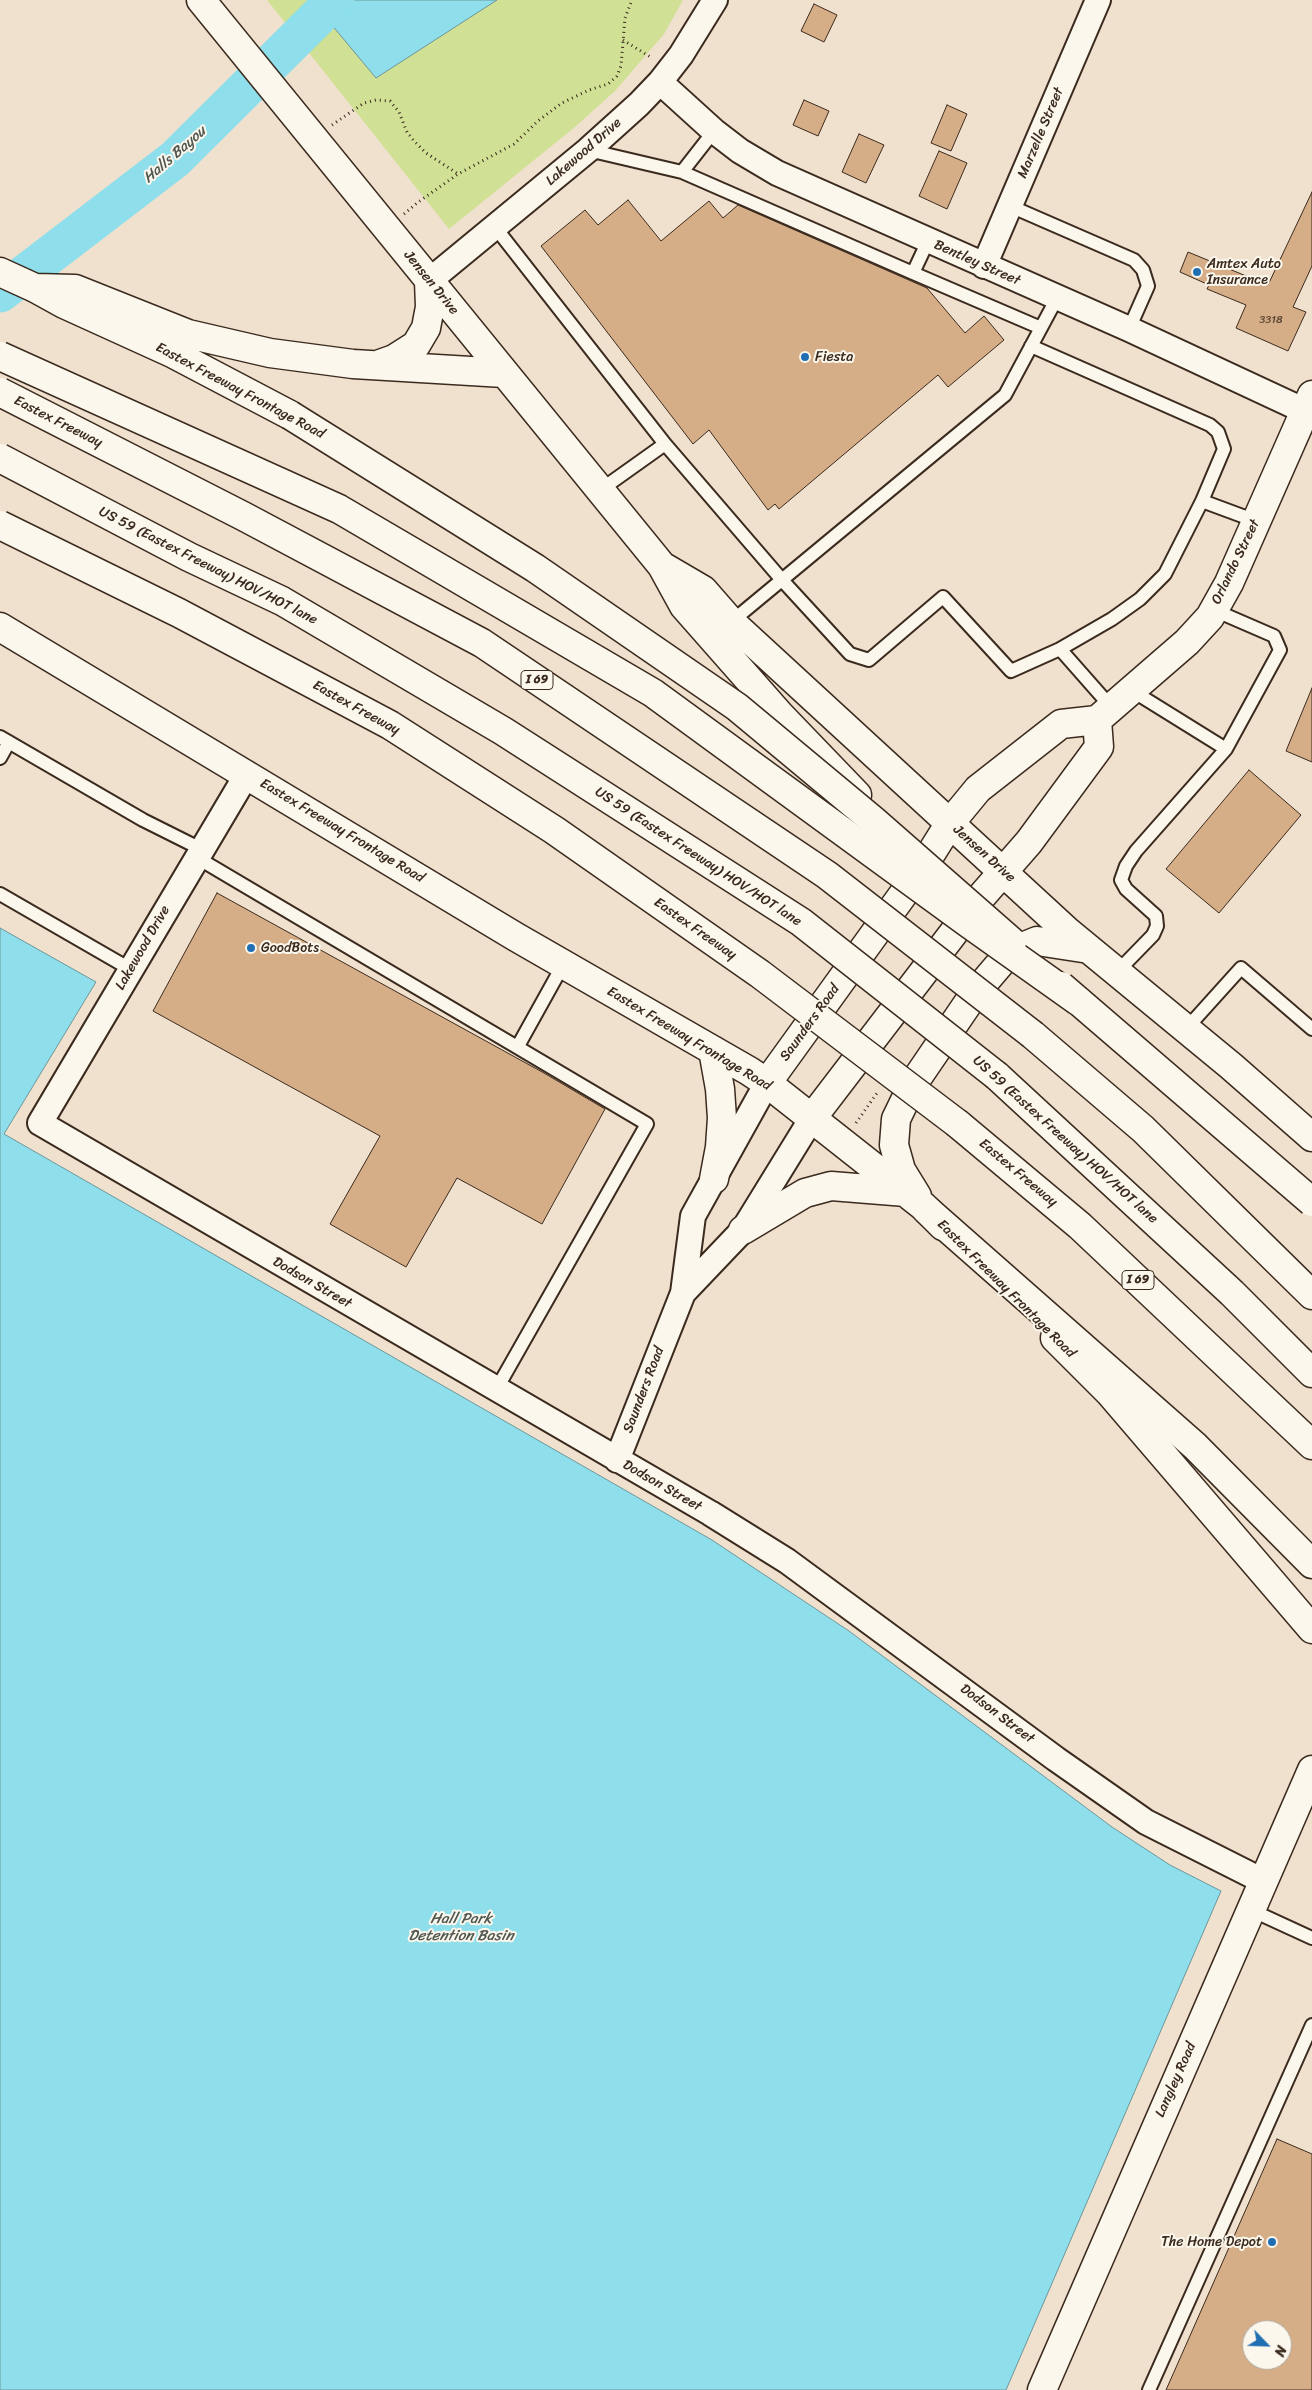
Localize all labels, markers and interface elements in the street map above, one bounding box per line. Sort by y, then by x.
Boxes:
street label: Marzelle Street [1014,85,1068,181]
street label: Lakewood Drive [543,115,625,189]
water label: Halls Bayou [140,123,210,187]
street label: Bentley Street [931,237,1023,289]
street label: Jensen Drive [400,247,462,319]
place label: Amtex Auto Insurance [1207,256,1281,288]
marker: Amtex Auto Insurance [1191,266,1203,278]
house number: 3318 [1259,313,1283,327]
street label: Eastex Freeway Frontage Road [153,339,327,443]
place label: Fiesta [815,349,853,365]
marker: Fiesta [799,351,811,363]
street label: Eastex Freeway [11,393,105,451]
street label: US 59 (Eastex Freeway) HOV/HOT lane [96,503,320,629]
street label: Orlando Street [1208,517,1264,607]
road number: I 69 [521,670,553,690]
street label: Eastex Freeway [310,677,402,739]
street label: Eastex Freeway Frontage Road [257,775,427,887]
street label: US 59 (Eastex Freeway) HOV/HOT lane [591,784,805,930]
street label: Jensen Drive [949,822,1019,886]
street label: Eastex Freeway [650,894,740,964]
street label: Lakewood Drive [112,903,174,993]
place label: GoodBots [261,940,319,956]
marker: GoodBots [245,942,257,954]
street label: Saunders Road [777,981,843,1065]
street label: Eastex Freeway Frontage Road [604,983,774,1095]
street label: US 59 (Eastex Freeway) HOV/HOT lane [969,1052,1161,1228]
street label: Eastex Freeway [975,1135,1061,1211]
street label: Eastex Freeway Frontage Road [933,1216,1079,1362]
street label: Dodson Street [270,1254,354,1312]
road number: I 69 [1122,1270,1154,1290]
street label: Saunders Road [620,1345,668,1435]
street label: Dodson Street [620,1457,704,1515]
street label: Dodson Street [957,1681,1037,1747]
water label: Hall Park Detention Basin [409,1910,513,1945]
street label: Langley Road [1152,2040,1200,2120]
place label: The Home Depot [1161,2234,1262,2250]
marker: The Home Depot [1266,2236,1278,2248]
north arrow [1242,2320,1292,2370]
text: N [1267,2341,1294,2360]

